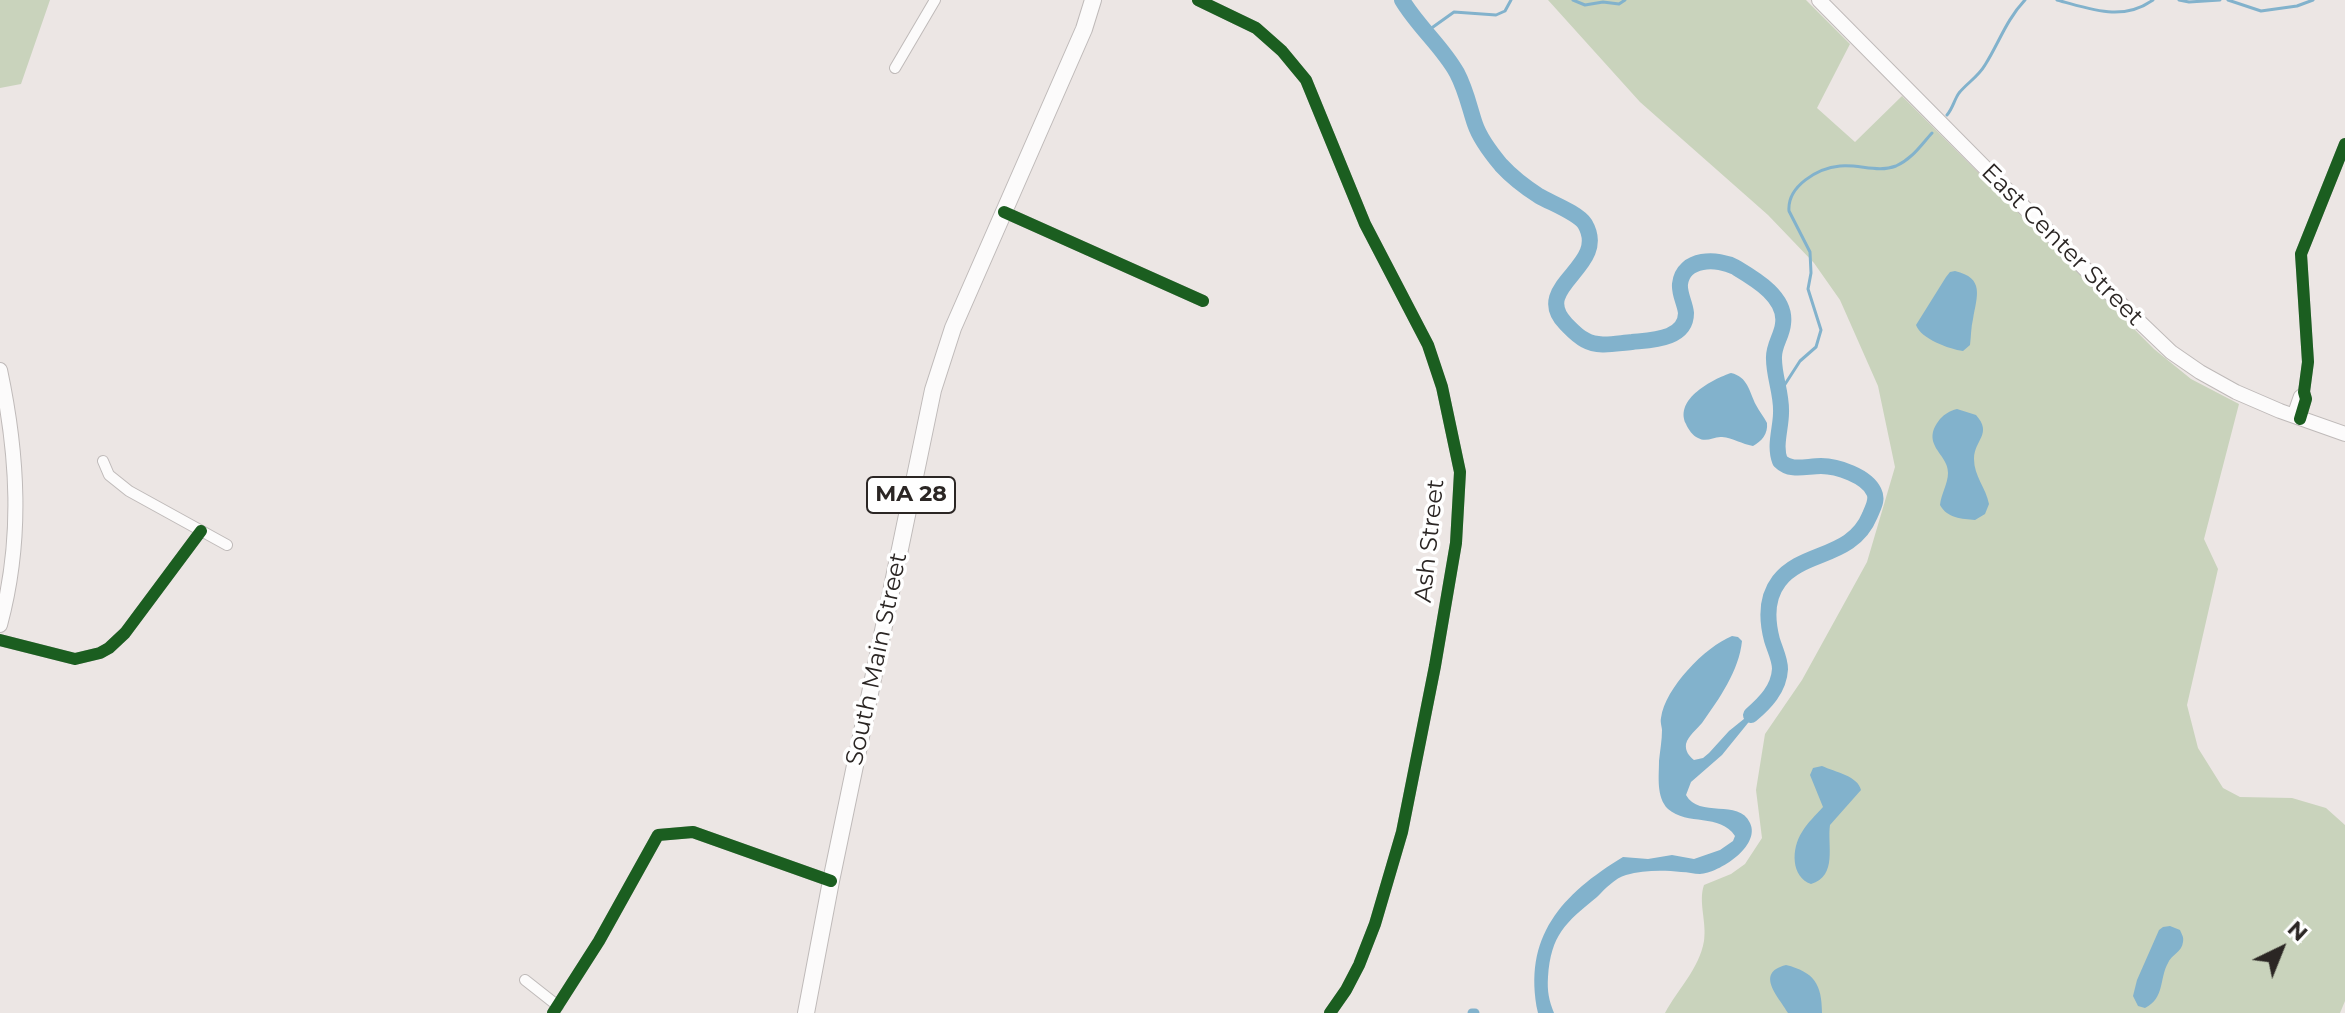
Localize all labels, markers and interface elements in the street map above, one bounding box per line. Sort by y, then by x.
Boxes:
street label: East Center Street [1975,158,2149,332]
road number: MA 28 [867,477,955,513]
street label: Ash Street [1409,478,1451,604]
street label: South Main Street [840,550,914,768]
north arrow [2241,909,2321,989]
text: N [2282,915,2313,947]

